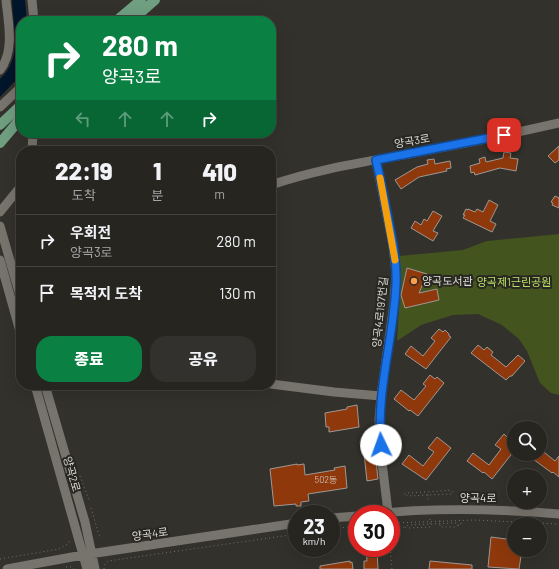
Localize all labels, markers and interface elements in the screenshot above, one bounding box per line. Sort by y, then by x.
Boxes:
text: 280 m [102,28,178,62]
icon: right [36,32,88,84]
text: 양곡3로 [102,65,161,87]
icon: left [72,108,94,130]
icon: ahead [114,108,136,130]
icon: ahead [156,108,178,130]
icon: right [198,108,220,130]
pin [487,118,521,152]
icon: arrive [493,124,515,146]
street label: 양곡3로 [393,131,431,150]
text: 22:19 [55,156,112,185]
text: 1 [153,156,162,185]
text: 410 [202,157,237,186]
text: m [214,186,225,202]
text: 도착 [72,187,96,203]
text: 분 [151,187,163,203]
text: 우회전 [70,223,111,241]
icon: right [36,230,58,252]
text: 280 m [216,232,256,250]
text: 양곡3로 [70,244,113,260]
place label: 양곡도서관 [422,274,473,287]
park label: 양곡제1근린공원 [477,275,551,288]
street label: 양곡4로197번길 [369,276,390,348]
marker: 양곡도서관 [409,276,419,286]
icon: arrive [36,282,58,304]
text: 목적지 도착 [70,284,142,302]
text: 130 m [219,284,256,302]
button: 종료 [36,336,142,382]
button: 공유 [150,336,256,382]
map controls [507,421,547,557]
button: search [507,421,547,461]
position arrow [360,424,402,466]
street label: 양곡2로 [61,455,84,493]
button: + [507,469,547,509]
house number: 502동 [315,474,337,485]
street label: 양곡4로 [460,491,496,504]
speed limit sign: 30 [348,505,400,557]
text: 23 [303,514,325,538]
button: − [507,517,547,557]
street label: 양곡4로 [131,525,169,542]
text: km/h [303,535,325,547]

